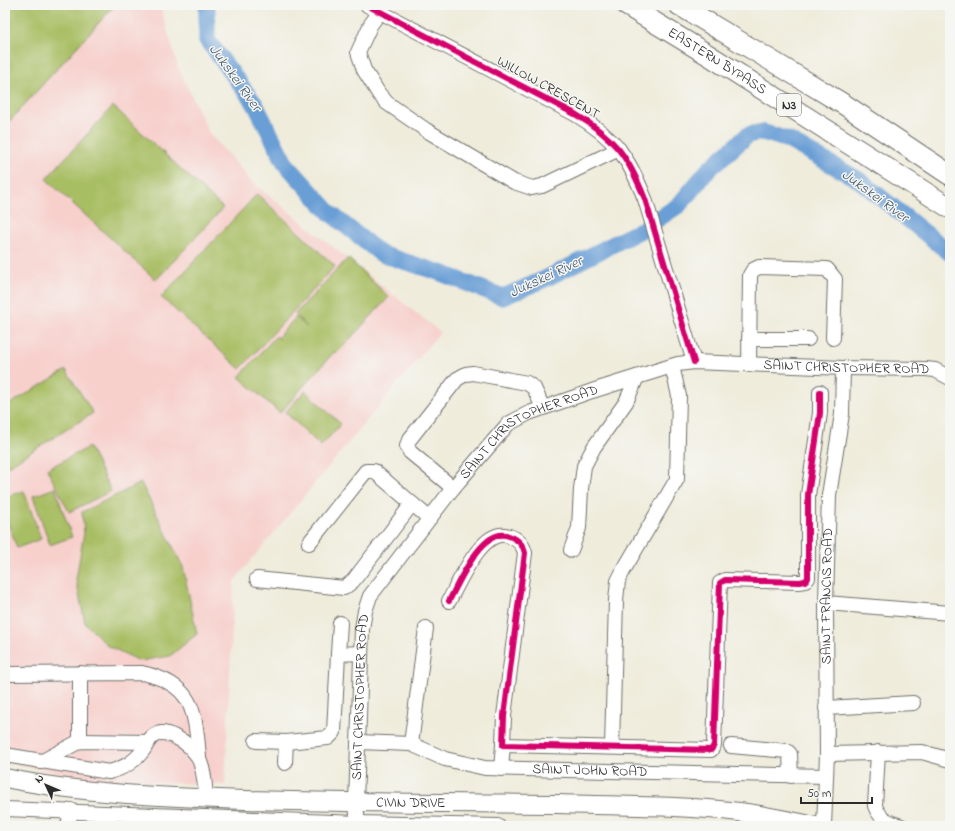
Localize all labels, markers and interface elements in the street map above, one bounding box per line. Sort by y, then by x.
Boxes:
street label: EASTERN BYPASS [664,22,771,100]
water label: Jukskei River [203,40,268,118]
street label: WILLOW CRESCENT [493,51,603,125]
road number: N3 [777,94,801,116]
water label: Jukskei River [837,164,915,229]
water label: Jukskei River [506,249,588,304]
street label: SAINT CHRISTOPHER ROAD [763,354,930,380]
street label: SAINT CHRISTOPHER ROAD [454,379,601,484]
street label: SAINT FRANCIS ROAD [815,528,839,664]
street label: SAINT CHRISTOPHER ROAD [346,613,375,781]
street label: SAINT JOHN ROAD [532,759,648,782]
north arrow [26,765,66,805]
text: N [31,771,48,787]
scale bar [801,779,872,805]
text: 50 m [807,785,831,803]
street label: CIVIN DRIVE [376,792,445,814]

